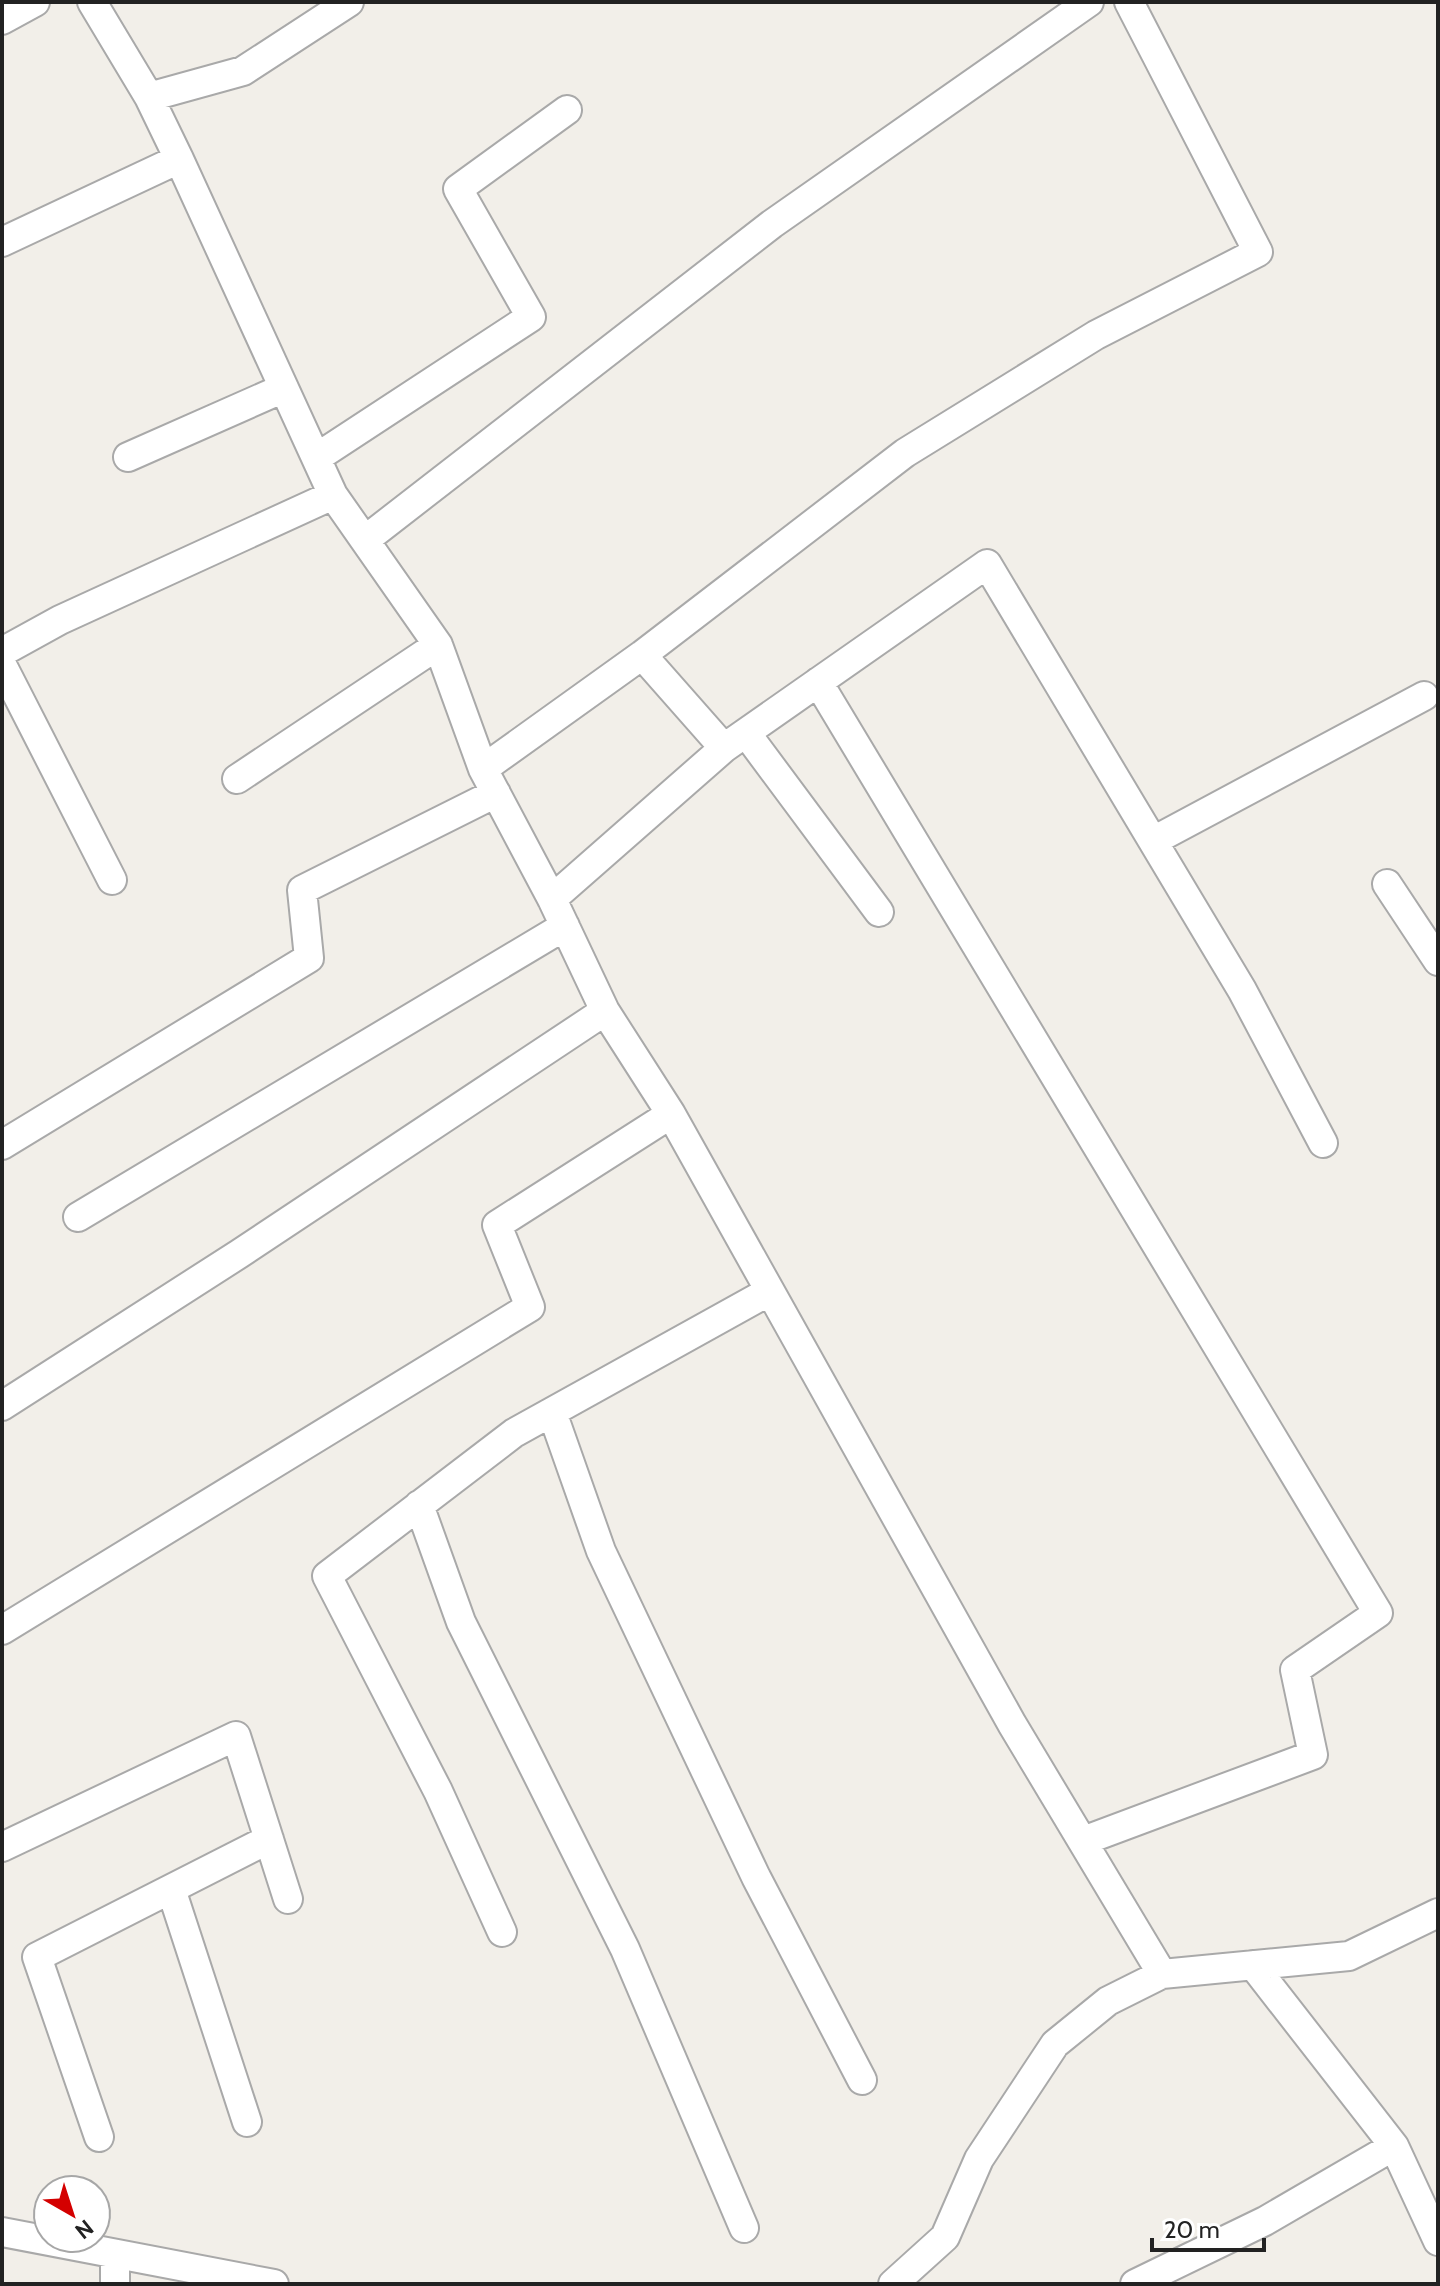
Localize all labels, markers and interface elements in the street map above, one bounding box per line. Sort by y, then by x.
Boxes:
north arrow [32,2174,112,2254]
scale bar [1152,2202,1264,2252]
text: N [70,2214,99,2245]
text: 20 m [1164,2215,1220,2244]

